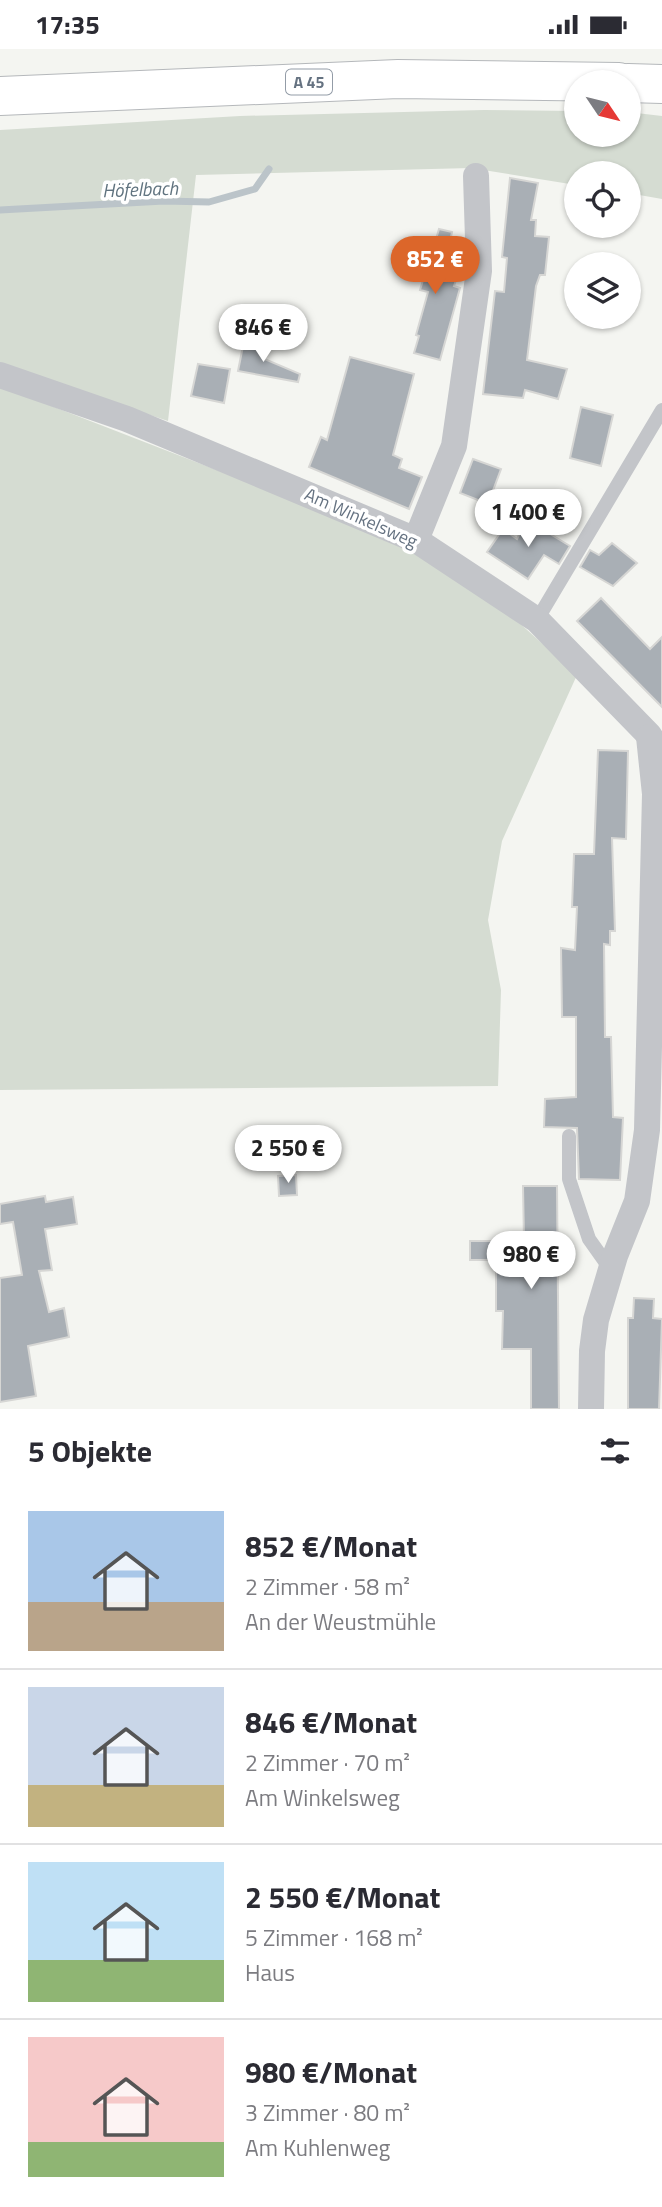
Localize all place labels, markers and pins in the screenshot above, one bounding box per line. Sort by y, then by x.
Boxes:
pin: 852 € [386,237,484,296]
pin: 846 € [214,305,312,364]
pin: 1 400 € [463,489,593,549]
pin: 2 550 € [223,1125,353,1185]
pin: 980 € [482,1231,580,1291]

